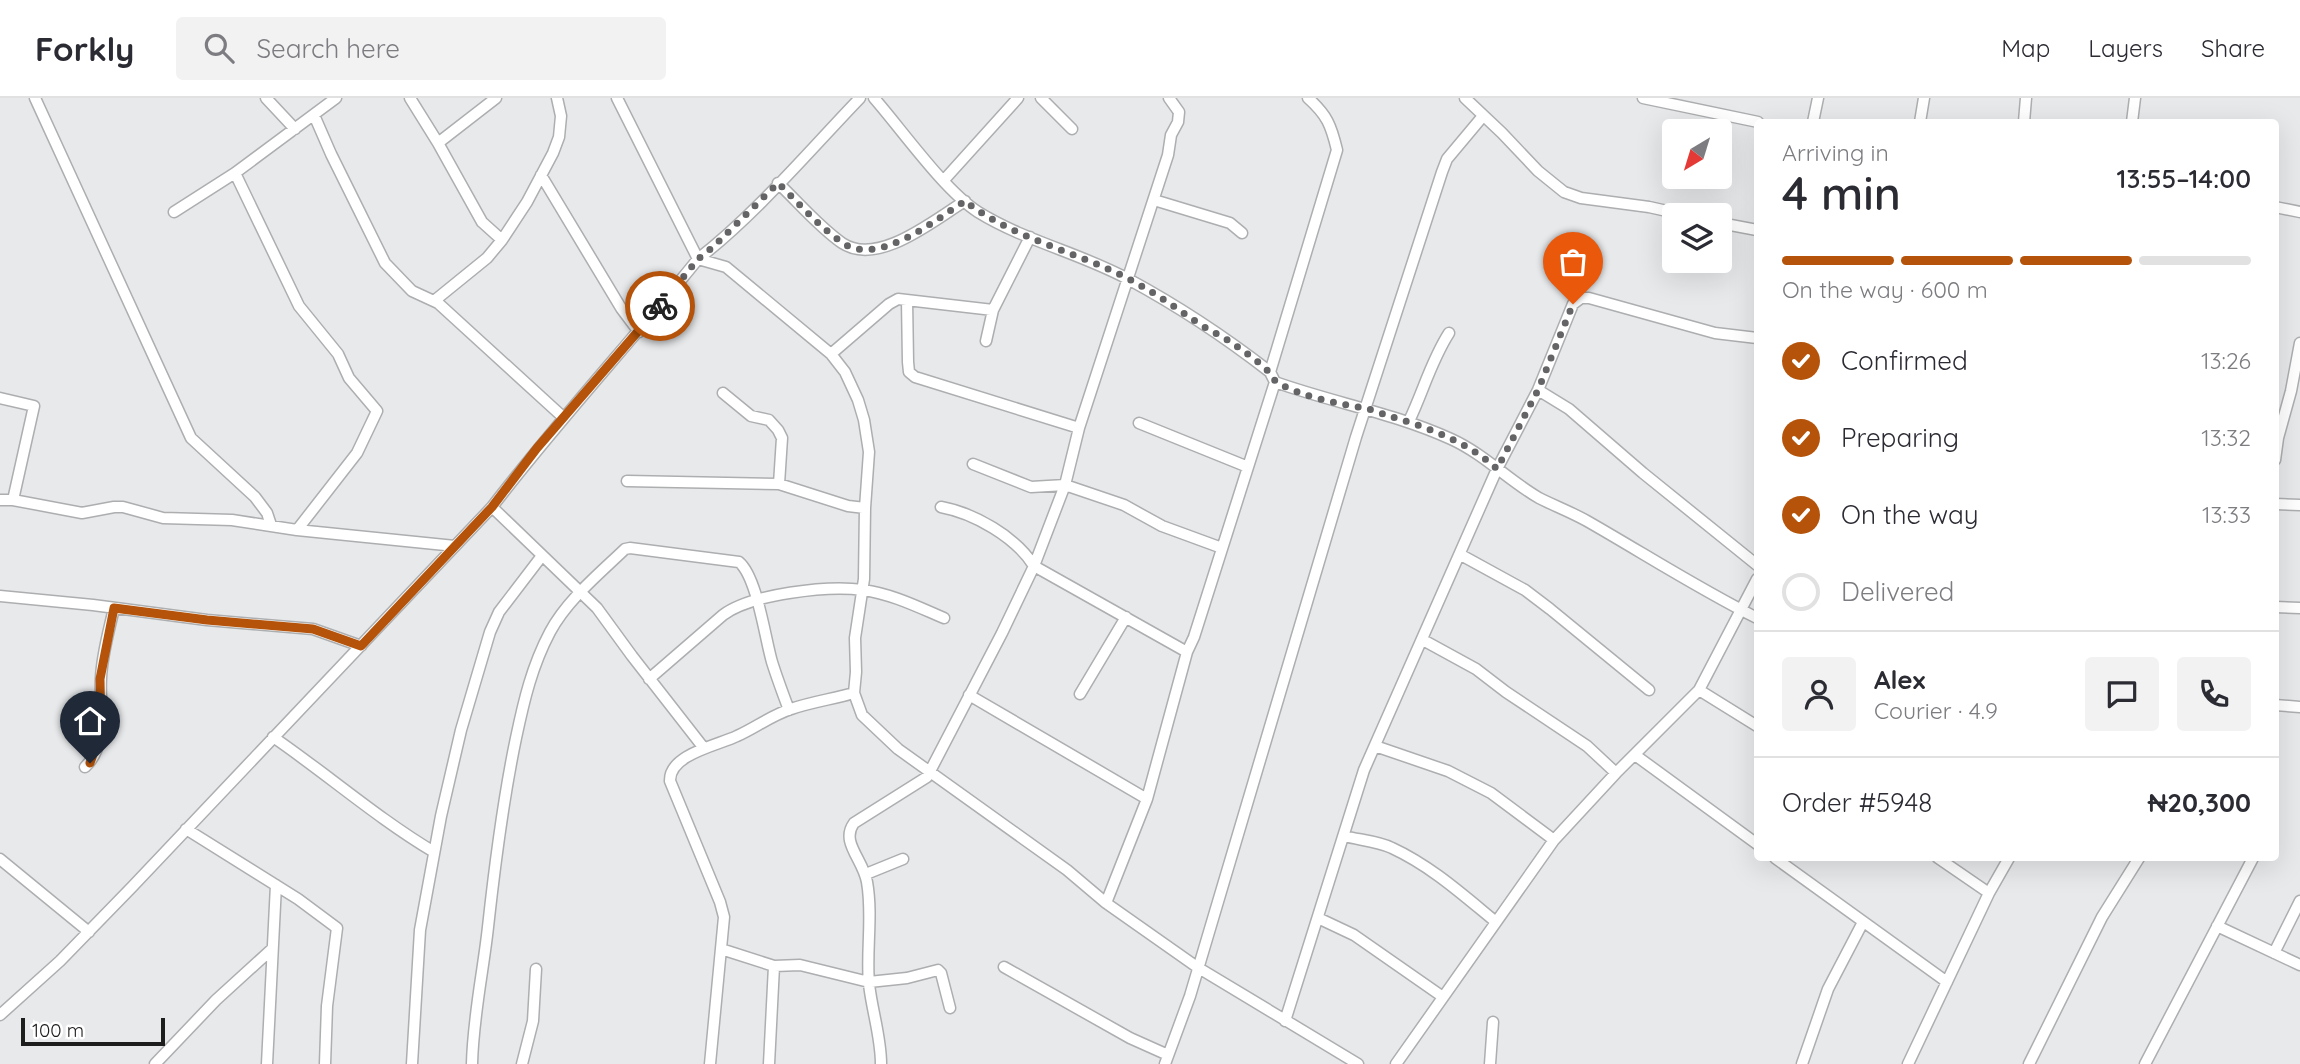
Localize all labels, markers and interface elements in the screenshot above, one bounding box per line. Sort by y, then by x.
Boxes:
search box [176,17,666,80]
text: Forkly [35,28,134,69]
icon: search [200,29,238,67]
text: Search here [256,32,400,65]
text: Map [2001,33,2050,63]
text: Layers [2088,33,2163,63]
text: Share [2201,33,2265,63]
north arrow [1662,119,1732,189]
map controls [1662,119,1732,273]
text: Arriving in [1782,138,1889,167]
text: 13:55–14:00 [2117,162,2251,195]
text: 4 min [1782,164,1901,222]
button: layers [1662,203,1732,273]
pin [1543,232,1603,304]
icon: bag [1554,243,1592,281]
courier [625,271,695,341]
text: On the way · 600 m [1782,275,1988,304]
icon: bike [641,287,679,325]
icon: check [1782,342,1820,380]
text: Confirmed [1841,344,1968,377]
text: 13:26 [2201,346,2251,375]
icon: check [1782,419,1820,457]
text: Preparing [1841,421,1959,454]
text: 13:32 [2201,423,2251,452]
icon: check [1782,496,1820,534]
text: On the way [1841,498,1979,531]
text: 13:33 [2202,500,2251,529]
text: Delivered [1841,575,1954,608]
button: person [1782,657,1856,731]
button: chat [2085,657,2159,731]
button: phone [2177,657,2251,731]
text: Alex [1874,663,1925,696]
pin [60,691,120,763]
text: Courier · 4.9 [1874,696,1998,725]
icon: home [71,702,109,740]
text: Order #5948 [1782,786,1932,819]
text: ₦20,300 [2148,786,2251,819]
scale bar [21,1015,164,1047]
text: 100 m [32,1018,84,1042]

